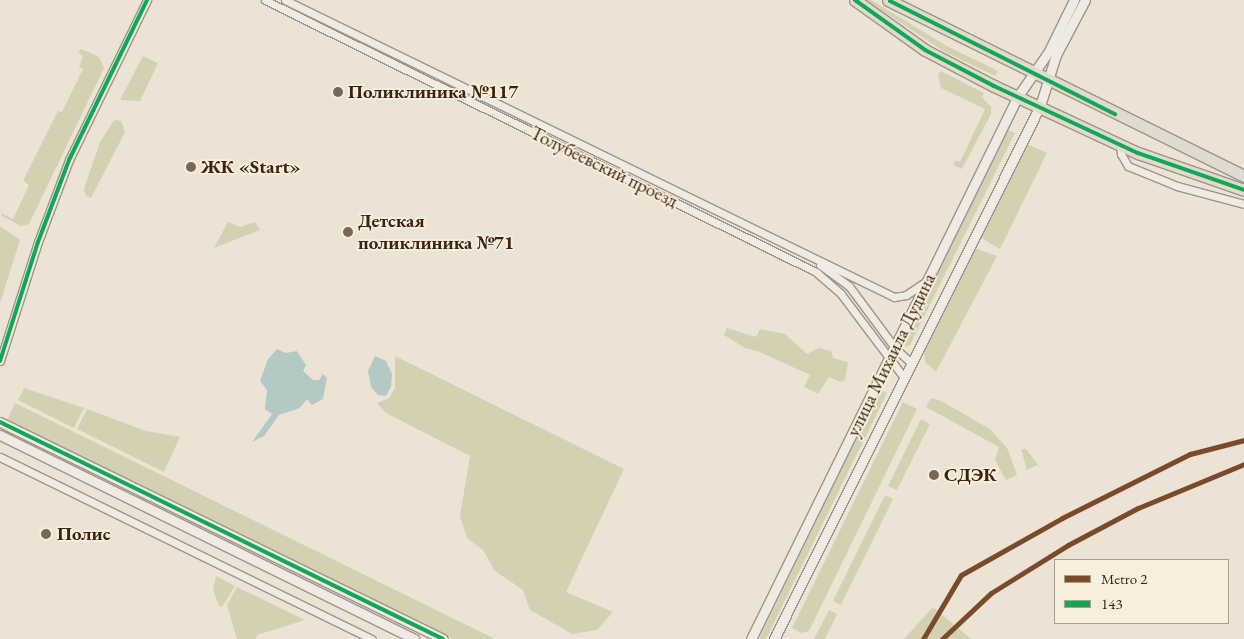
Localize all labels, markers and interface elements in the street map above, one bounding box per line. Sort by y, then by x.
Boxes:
place label: Поликлиника №117 [348,81,518,103]
marker: Поликлиника №117 [332,86,344,98]
street label: Толубеевский проезд [527,121,681,213]
place label: ЖК «Start» [201,156,301,178]
marker: ЖК «Start» [185,161,197,173]
place label: Детская поликлиника №71 [358,210,514,254]
marker: Детская поликлиника №71 [342,226,354,238]
street label: улица Михаила Дудина [842,270,940,440]
place label: СДЭК [944,464,997,486]
marker: СДЭК [928,469,940,481]
place label: Полис [57,523,110,545]
marker: Полис [39,527,53,541]
legend [1054,559,1229,624]
text: Metro 2 [1101,569,1147,588]
text: 143 [1101,594,1123,613]

